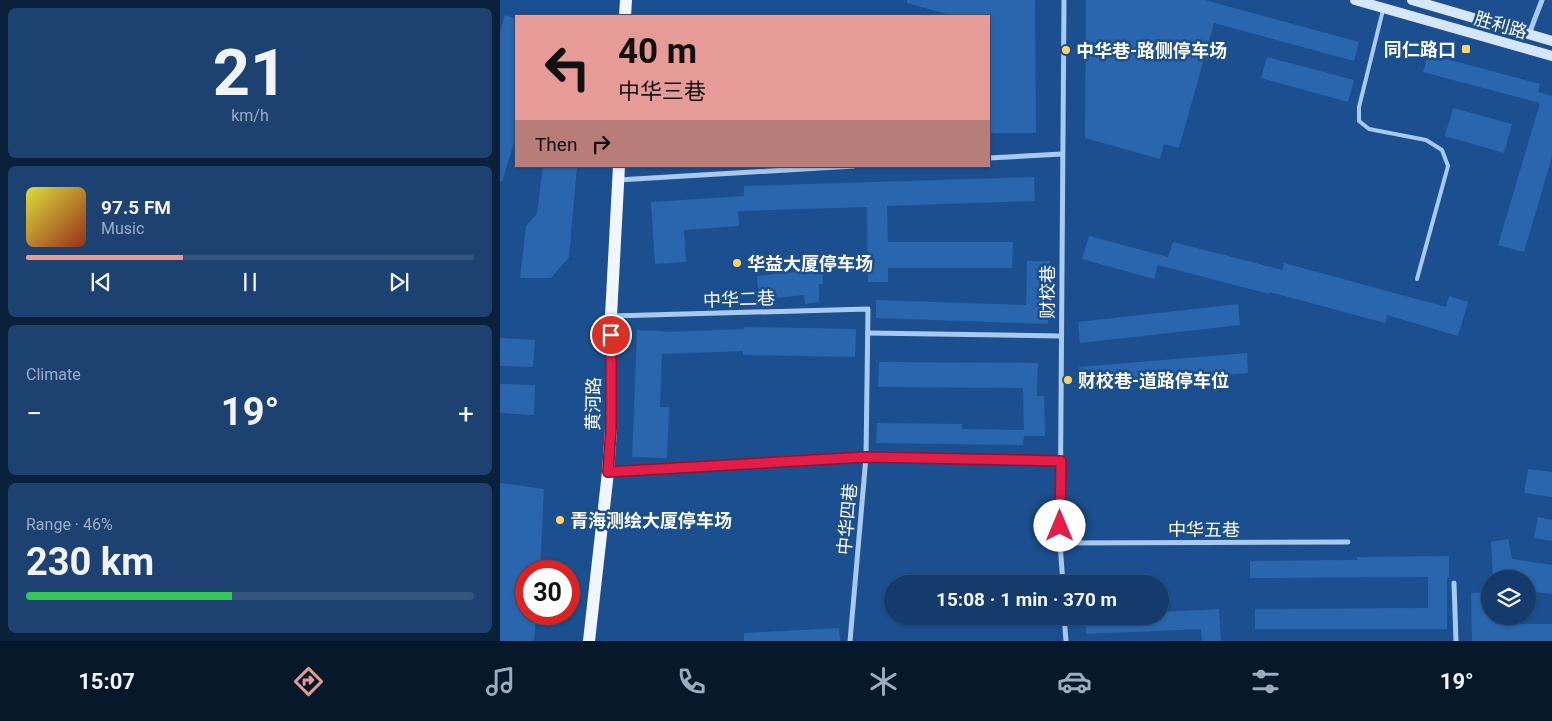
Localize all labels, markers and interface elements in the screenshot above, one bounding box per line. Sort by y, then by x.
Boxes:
street label: 胜利路 [1472,7,1530,43]
text: 40 m [618,31,697,72]
text: 21 [213,35,287,111]
icon: left [535,35,600,100]
place label: 同仁路口 [1384,39,1456,60]
place label: 中华巷-路侧停车场 [1076,40,1227,61]
marker: 同仁路口 [1460,43,1472,55]
marker: 中华巷-路侧停车场 [1060,44,1072,56]
text: 中华三巷 [618,79,706,104]
text: km/h [231,106,269,125]
icon: right [587,130,615,158]
text: Then [535,133,577,156]
text: 97.5 FM [101,196,171,219]
text: Music [101,219,144,238]
place label: 华益大厦停车场 [747,253,873,274]
marker: 华益大厦停车场 [731,257,743,269]
street label: 财校巷 [1037,265,1058,319]
icon: previous [87,268,115,296]
icon: pause [236,268,264,296]
icon: next [385,268,413,296]
street label: 中华二巷 [703,287,775,311]
pin [590,314,632,356]
icon: arrive [597,321,625,349]
text: Climate [26,365,81,384]
place label: 财校巷-道路停车位 [1078,370,1229,391]
marker: 财校巷-道路停车位 [1062,374,1074,386]
street label: 黄河路 [582,377,604,431]
text: 19° [221,390,279,434]
text: − [26,397,42,430]
text: + [458,397,474,430]
street label: 中华四巷 [833,482,861,556]
position arrow [1033,499,1085,551]
place label: 青海测绘大厦停车场 [570,510,732,531]
marker: 青海测绘大厦停车场 [554,514,566,526]
text: Range · 46% [26,515,113,534]
street label: 中华五巷 [1168,519,1240,540]
text: 230 km [26,540,154,584]
speed limit sign: 30 [515,560,580,625]
map controls [1481,570,1536,625]
button: layers [1481,570,1536,625]
text: 15:08 · 1 min · 370 m [936,588,1117,611]
icon: directions [291,664,326,699]
icon: music [483,664,518,699]
icon: phone [674,664,709,699]
icon: climate [866,664,901,699]
icon: car [1057,664,1092,699]
icon: filters [1248,664,1283,699]
text: 15:07 [78,669,135,694]
text: 19° [1440,669,1474,694]

